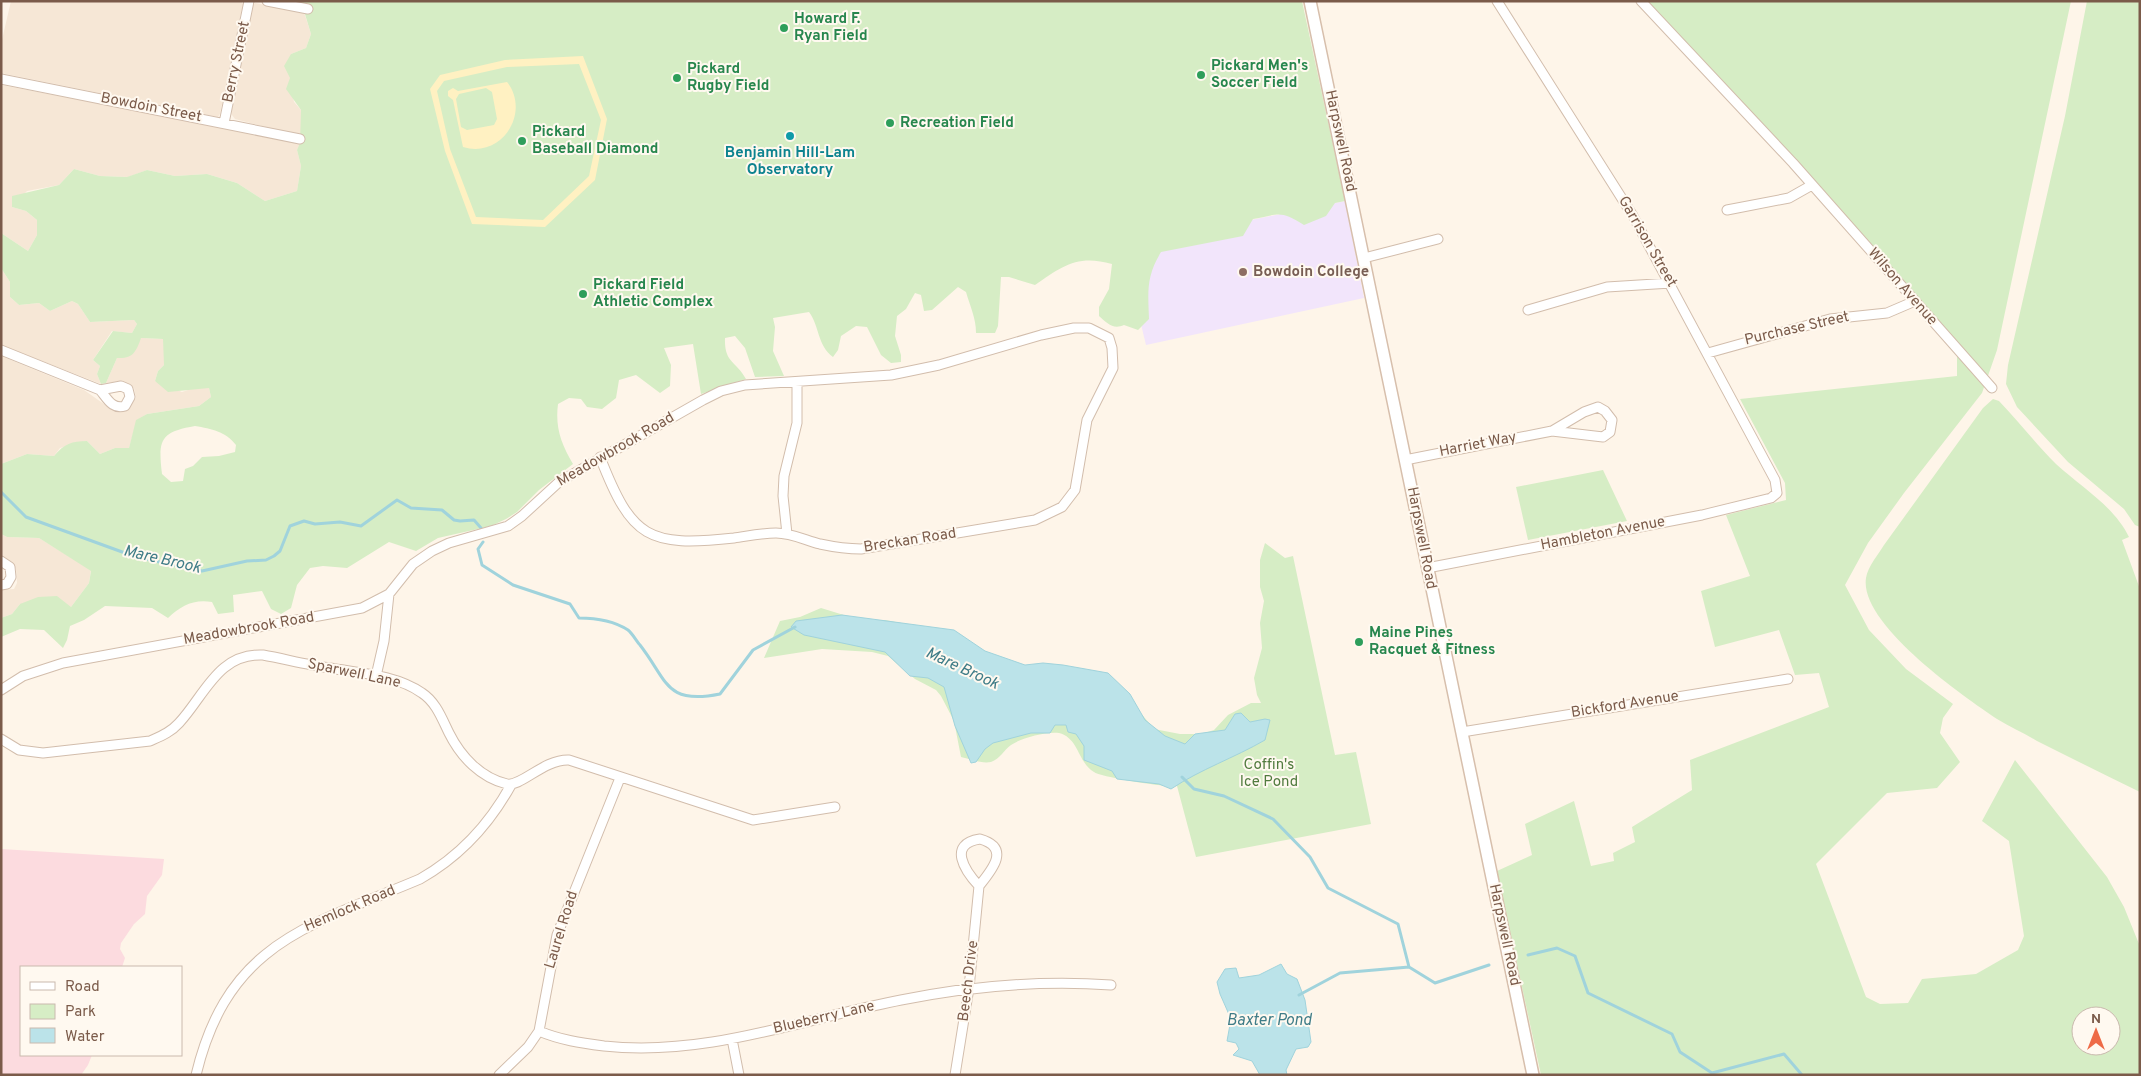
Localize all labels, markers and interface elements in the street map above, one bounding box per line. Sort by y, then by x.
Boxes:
place label: Howard F. Ryan Field [794,10,868,46]
street label: Berry Street [219,20,255,104]
marker: Howard F. Ryan Field [778,22,790,34]
place label: Pickard Men's Soccer Field [1211,57,1308,93]
place label: Pickard Rugby Field [687,60,769,96]
marker: Pickard Men's Soccer Field [1195,69,1207,81]
marker: Pickard Rugby Field [671,72,683,84]
street label: Harpswell Road [1320,88,1360,194]
street label: Bowdoin Street [99,89,203,127]
place label: Recreation Field [900,114,1014,133]
marker: Recreation Field [884,117,896,129]
place label: Pickard Baseball Diamond [532,123,659,159]
marker: Benjamin Hill-Lam Observatory [784,130,796,142]
marker: Pickard Baseball Diamond [516,135,528,147]
place label: Benjamin Hill-Lam Observatory [725,144,855,180]
street label: Garrison Street [1613,193,1681,291]
street label: Wilson Avenue [1863,244,1941,330]
place label: Bowdoin College [1253,263,1369,282]
marker: Bowdoin College [1237,266,1249,278]
place label: Pickard Field Athletic Complex [593,276,713,312]
marker: Pickard Field Athletic Complex [577,288,589,300]
street label: Purchase Street [1743,308,1851,350]
street label: Meadowbrook Road [554,409,678,491]
street label: Harriet Way [1438,428,1518,462]
street label: Harpswell Road [1402,485,1440,591]
street label: Hambleton Avenue [1539,513,1667,555]
street label: Breckan Road [862,524,958,558]
water label: Mare Brook [121,541,203,579]
street label: Meadowbrook Road [182,608,316,650]
place label: Maine Pines Racquet & Fitness [1369,624,1495,660]
marker: Maine Pines Racquet & Fitness [1353,636,1365,648]
water label: Mare Brook [922,643,1003,695]
street label: Sparwell Lane [306,655,402,693]
street label: Bickford Avenue [1570,687,1680,723]
park label: Coffin's Ice Pond [1240,756,1298,792]
street label: Hemlock Road [301,881,399,937]
street label: Harpswell Road [1484,882,1524,988]
street label: Laurel Road [541,889,583,971]
street label: Beech Drive [955,939,983,1023]
legend [20,966,182,1056]
text: Road [65,978,100,997]
street label: Blueberry Lane [771,997,877,1039]
text: Park [65,1003,96,1022]
north arrow [2071,1006,2121,1056]
water label: Baxter Pond [1227,1011,1313,1031]
text: N [2091,1011,2101,1028]
text: Water [65,1028,105,1047]

